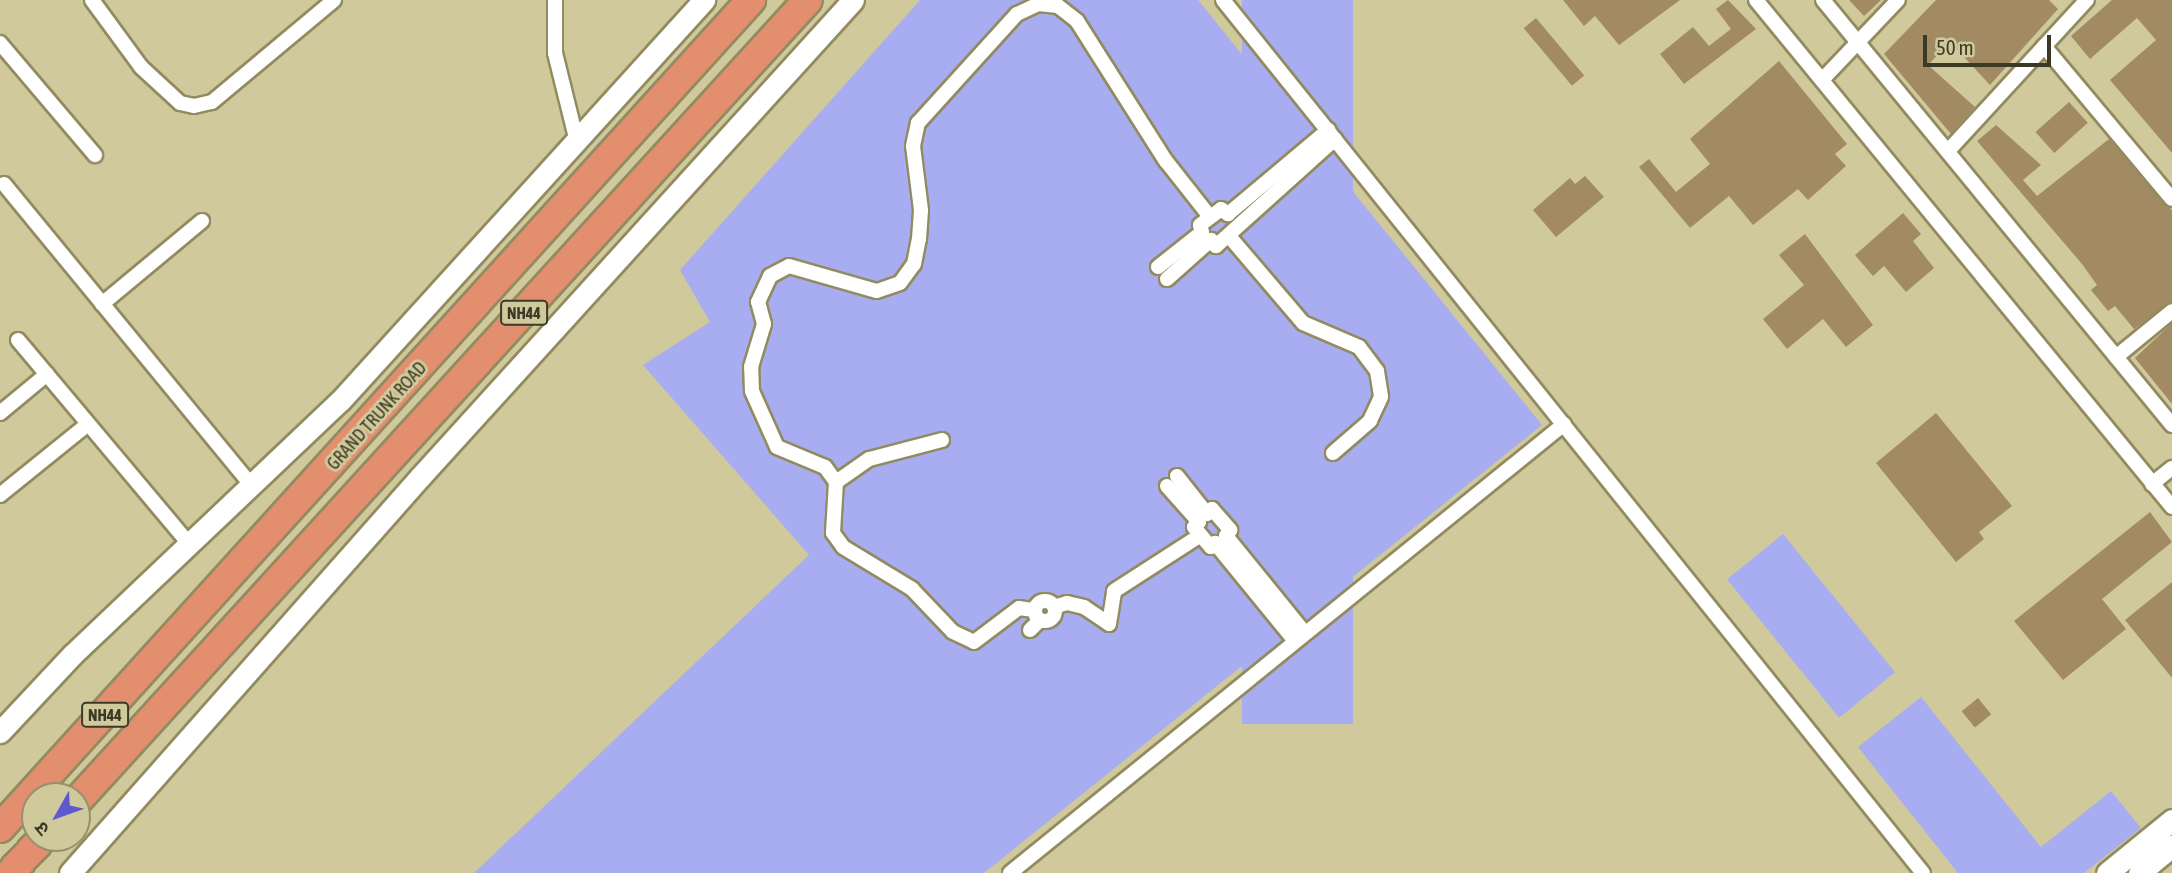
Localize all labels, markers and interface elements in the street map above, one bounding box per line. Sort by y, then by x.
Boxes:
scale bar [1927,21,2055,65]
text: 50 m [1936,35,1974,59]
road number: NH44 [500,300,548,326]
street label: GRAND TRUNK ROAD [323,357,431,475]
road number: NH44 [80,702,130,728]
north arrow [21,782,91,852]
text: उ [29,818,53,841]

